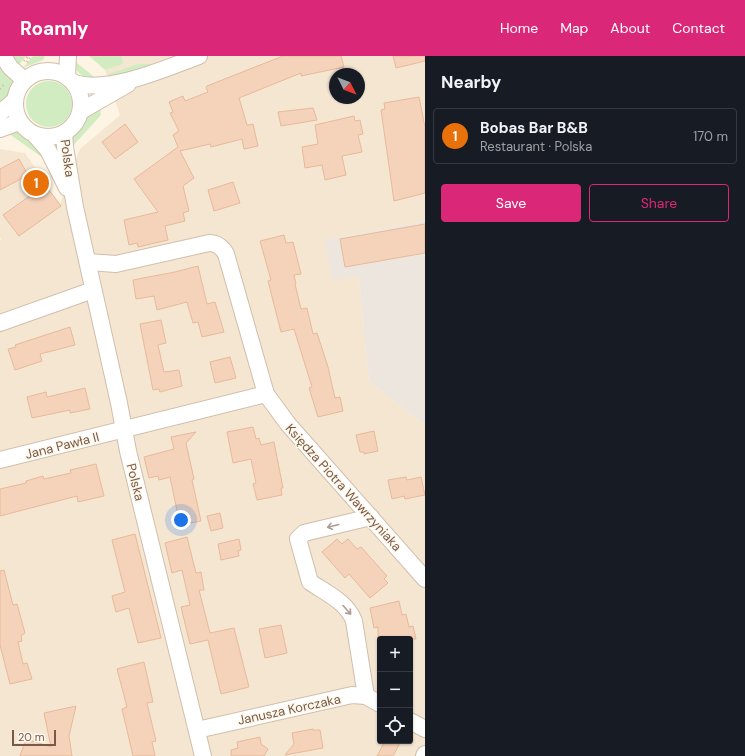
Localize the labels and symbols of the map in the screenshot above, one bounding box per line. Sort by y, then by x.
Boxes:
north arrow [329,68,365,104]
street label: Polska [56,138,79,178]
pin: 1 [23,168,49,198]
street label: Księdza Piotra Wawrzyniaka [282,420,405,555]
street label: Jana Pawła II [23,428,101,463]
street label: Polska [123,462,148,503]
your location [171,510,191,530]
one-way arrow [327,522,340,530]
one-way arrow [342,604,351,614]
street label: Janusza Korczaka [236,690,342,729]
scale bar [12,728,56,747]

